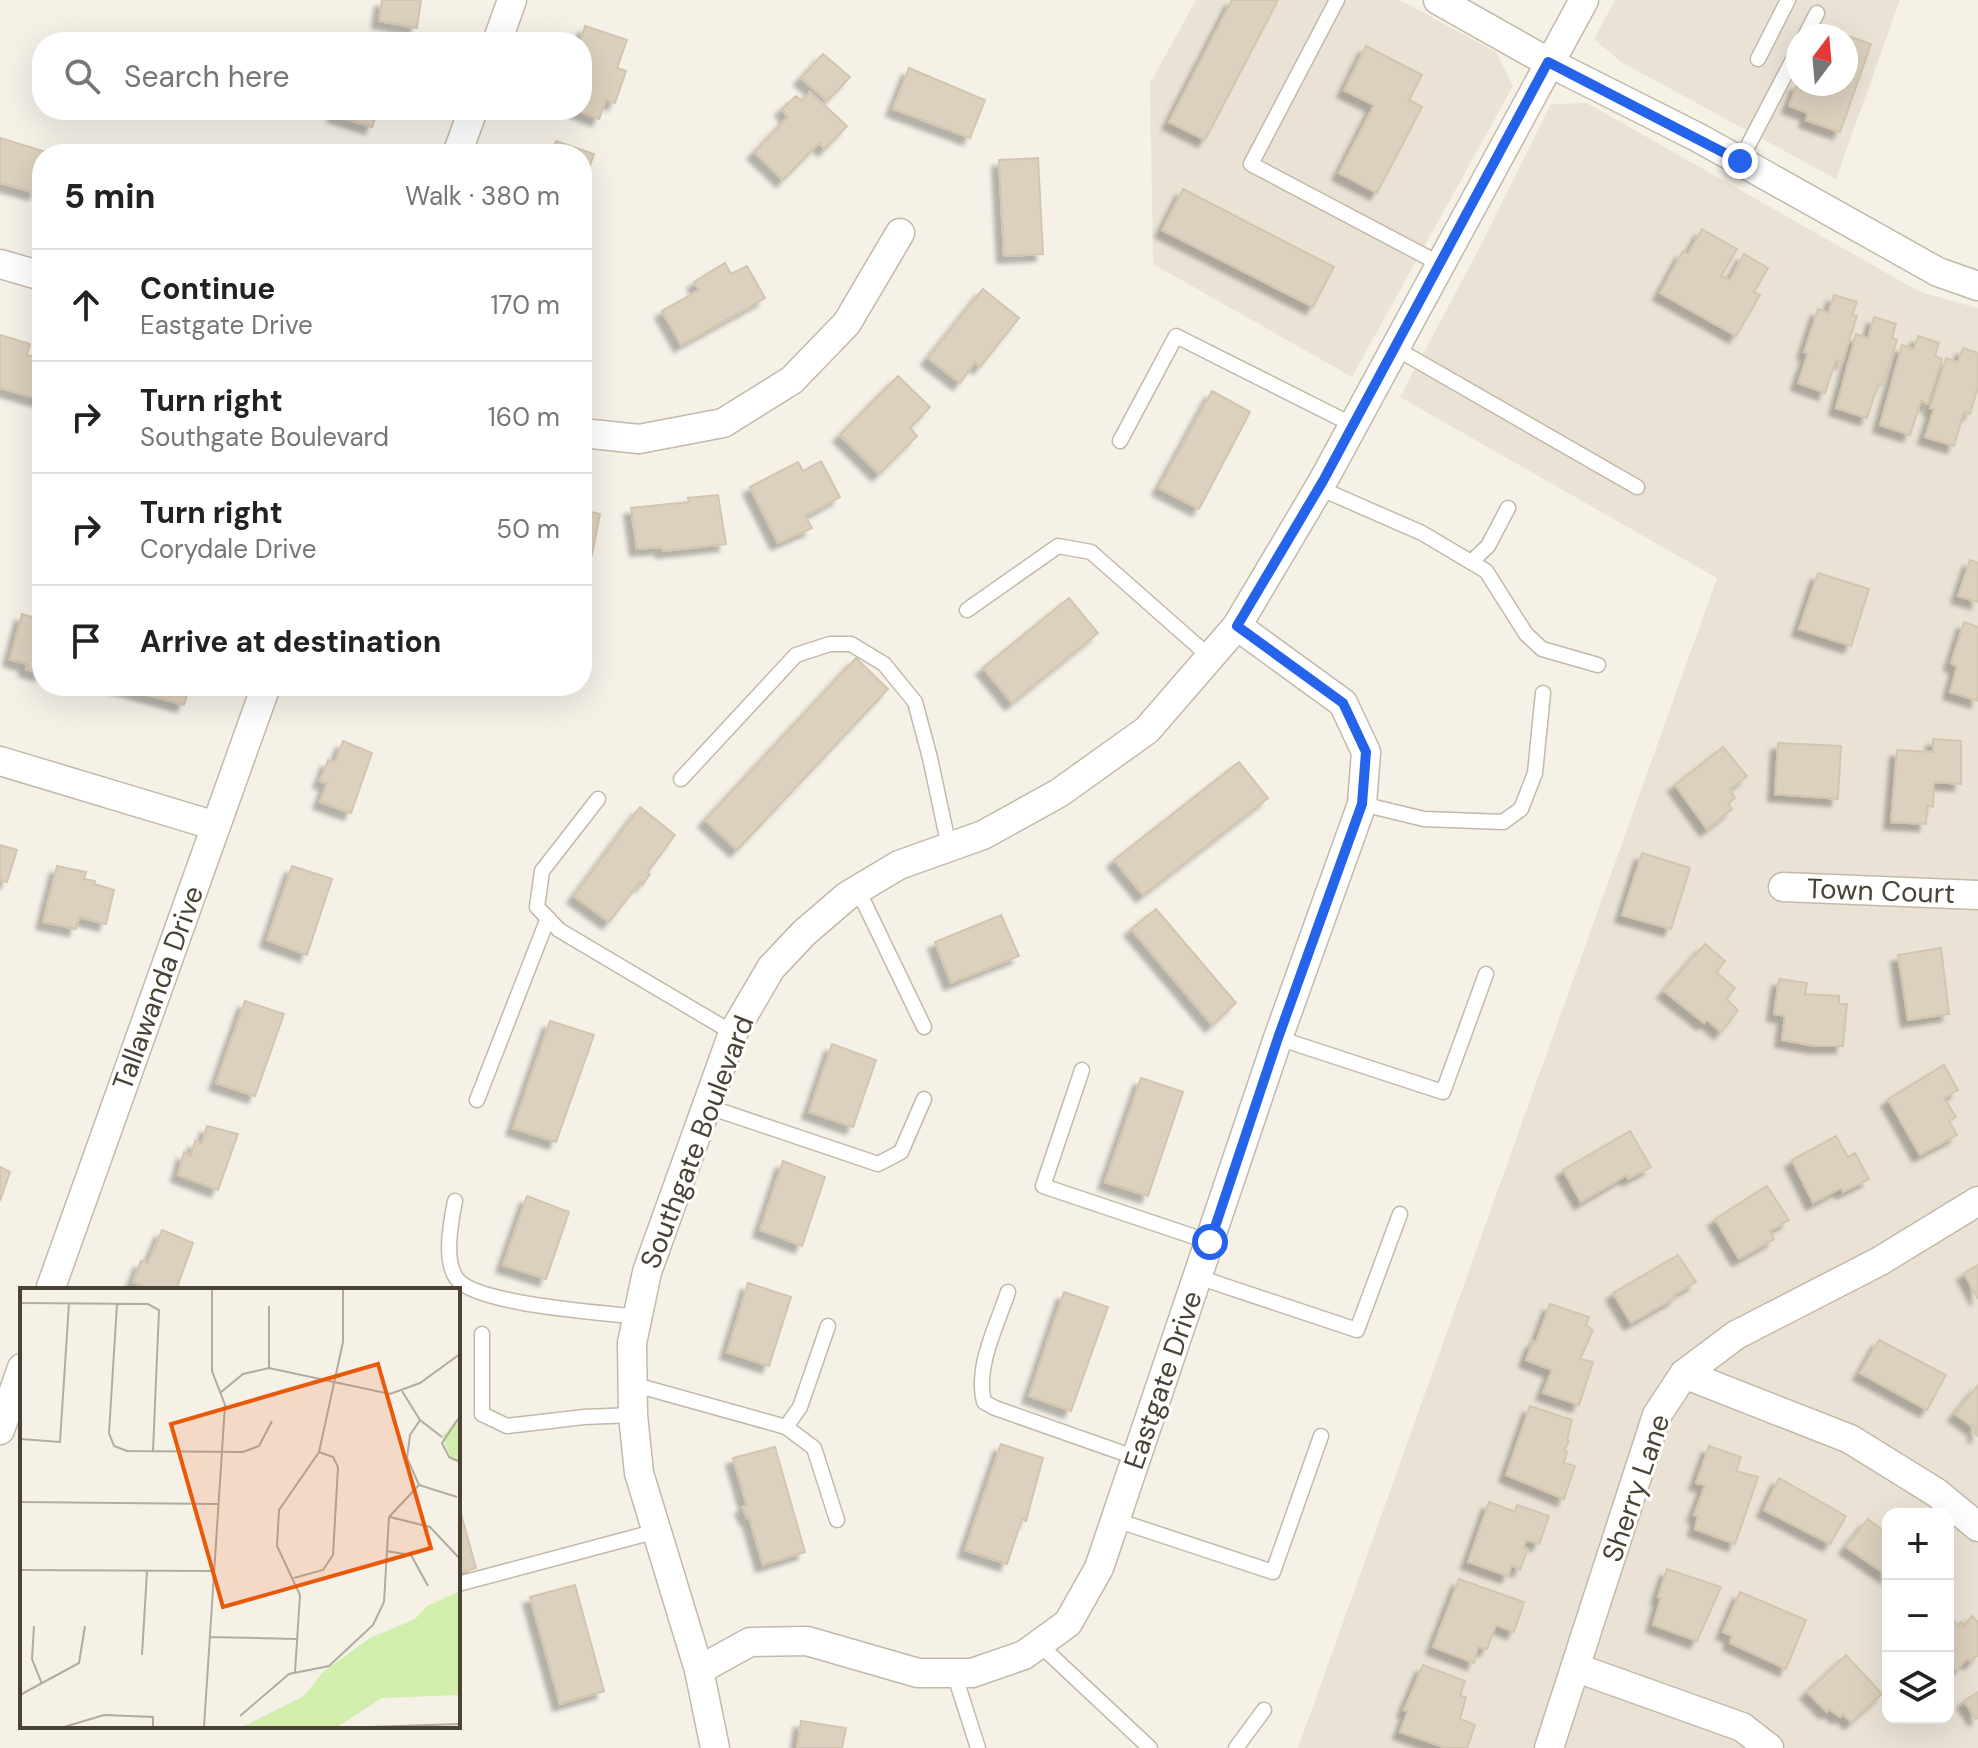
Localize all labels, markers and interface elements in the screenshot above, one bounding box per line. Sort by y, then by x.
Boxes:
north arrow [1786,24,1858,96]
search box [32,32,592,120]
icon: search [60,54,104,98]
text: Search here [124,57,290,96]
route end [1722,143,1758,179]
text: 5 min [64,174,155,219]
text: Walk · 380 m [405,179,560,213]
text: Continue [140,269,275,308]
icon: ahead [64,283,108,327]
text: 170 m [491,288,560,322]
text: Eastgate Drive [140,308,313,342]
text: Turn right [140,381,283,420]
icon: right [64,395,108,439]
text: 160 m [488,400,560,434]
text: Southgate Boulevard [140,420,389,454]
text: Turn right [140,493,283,532]
icon: right [64,507,108,551]
text: 50 m [496,512,560,546]
text: Corydale Drive [140,532,316,566]
icon: arrive [64,619,108,663]
text: Arrive at destination [140,622,441,661]
street label: Town Court [1806,870,1956,912]
street label: Tallawanda Drive [104,881,212,1095]
street label: Southgate Boulevard [632,1010,762,1274]
route start [1192,1224,1228,1260]
street label: Eastgate Drive [1115,1286,1211,1474]
inset map [20,1288,460,1728]
street label: Sherry Lane [1593,1409,1679,1567]
map controls [1882,1508,1954,1724]
button: + [1882,1508,1954,1580]
button: − [1882,1580,1954,1652]
button: layers [1882,1652,1954,1724]

